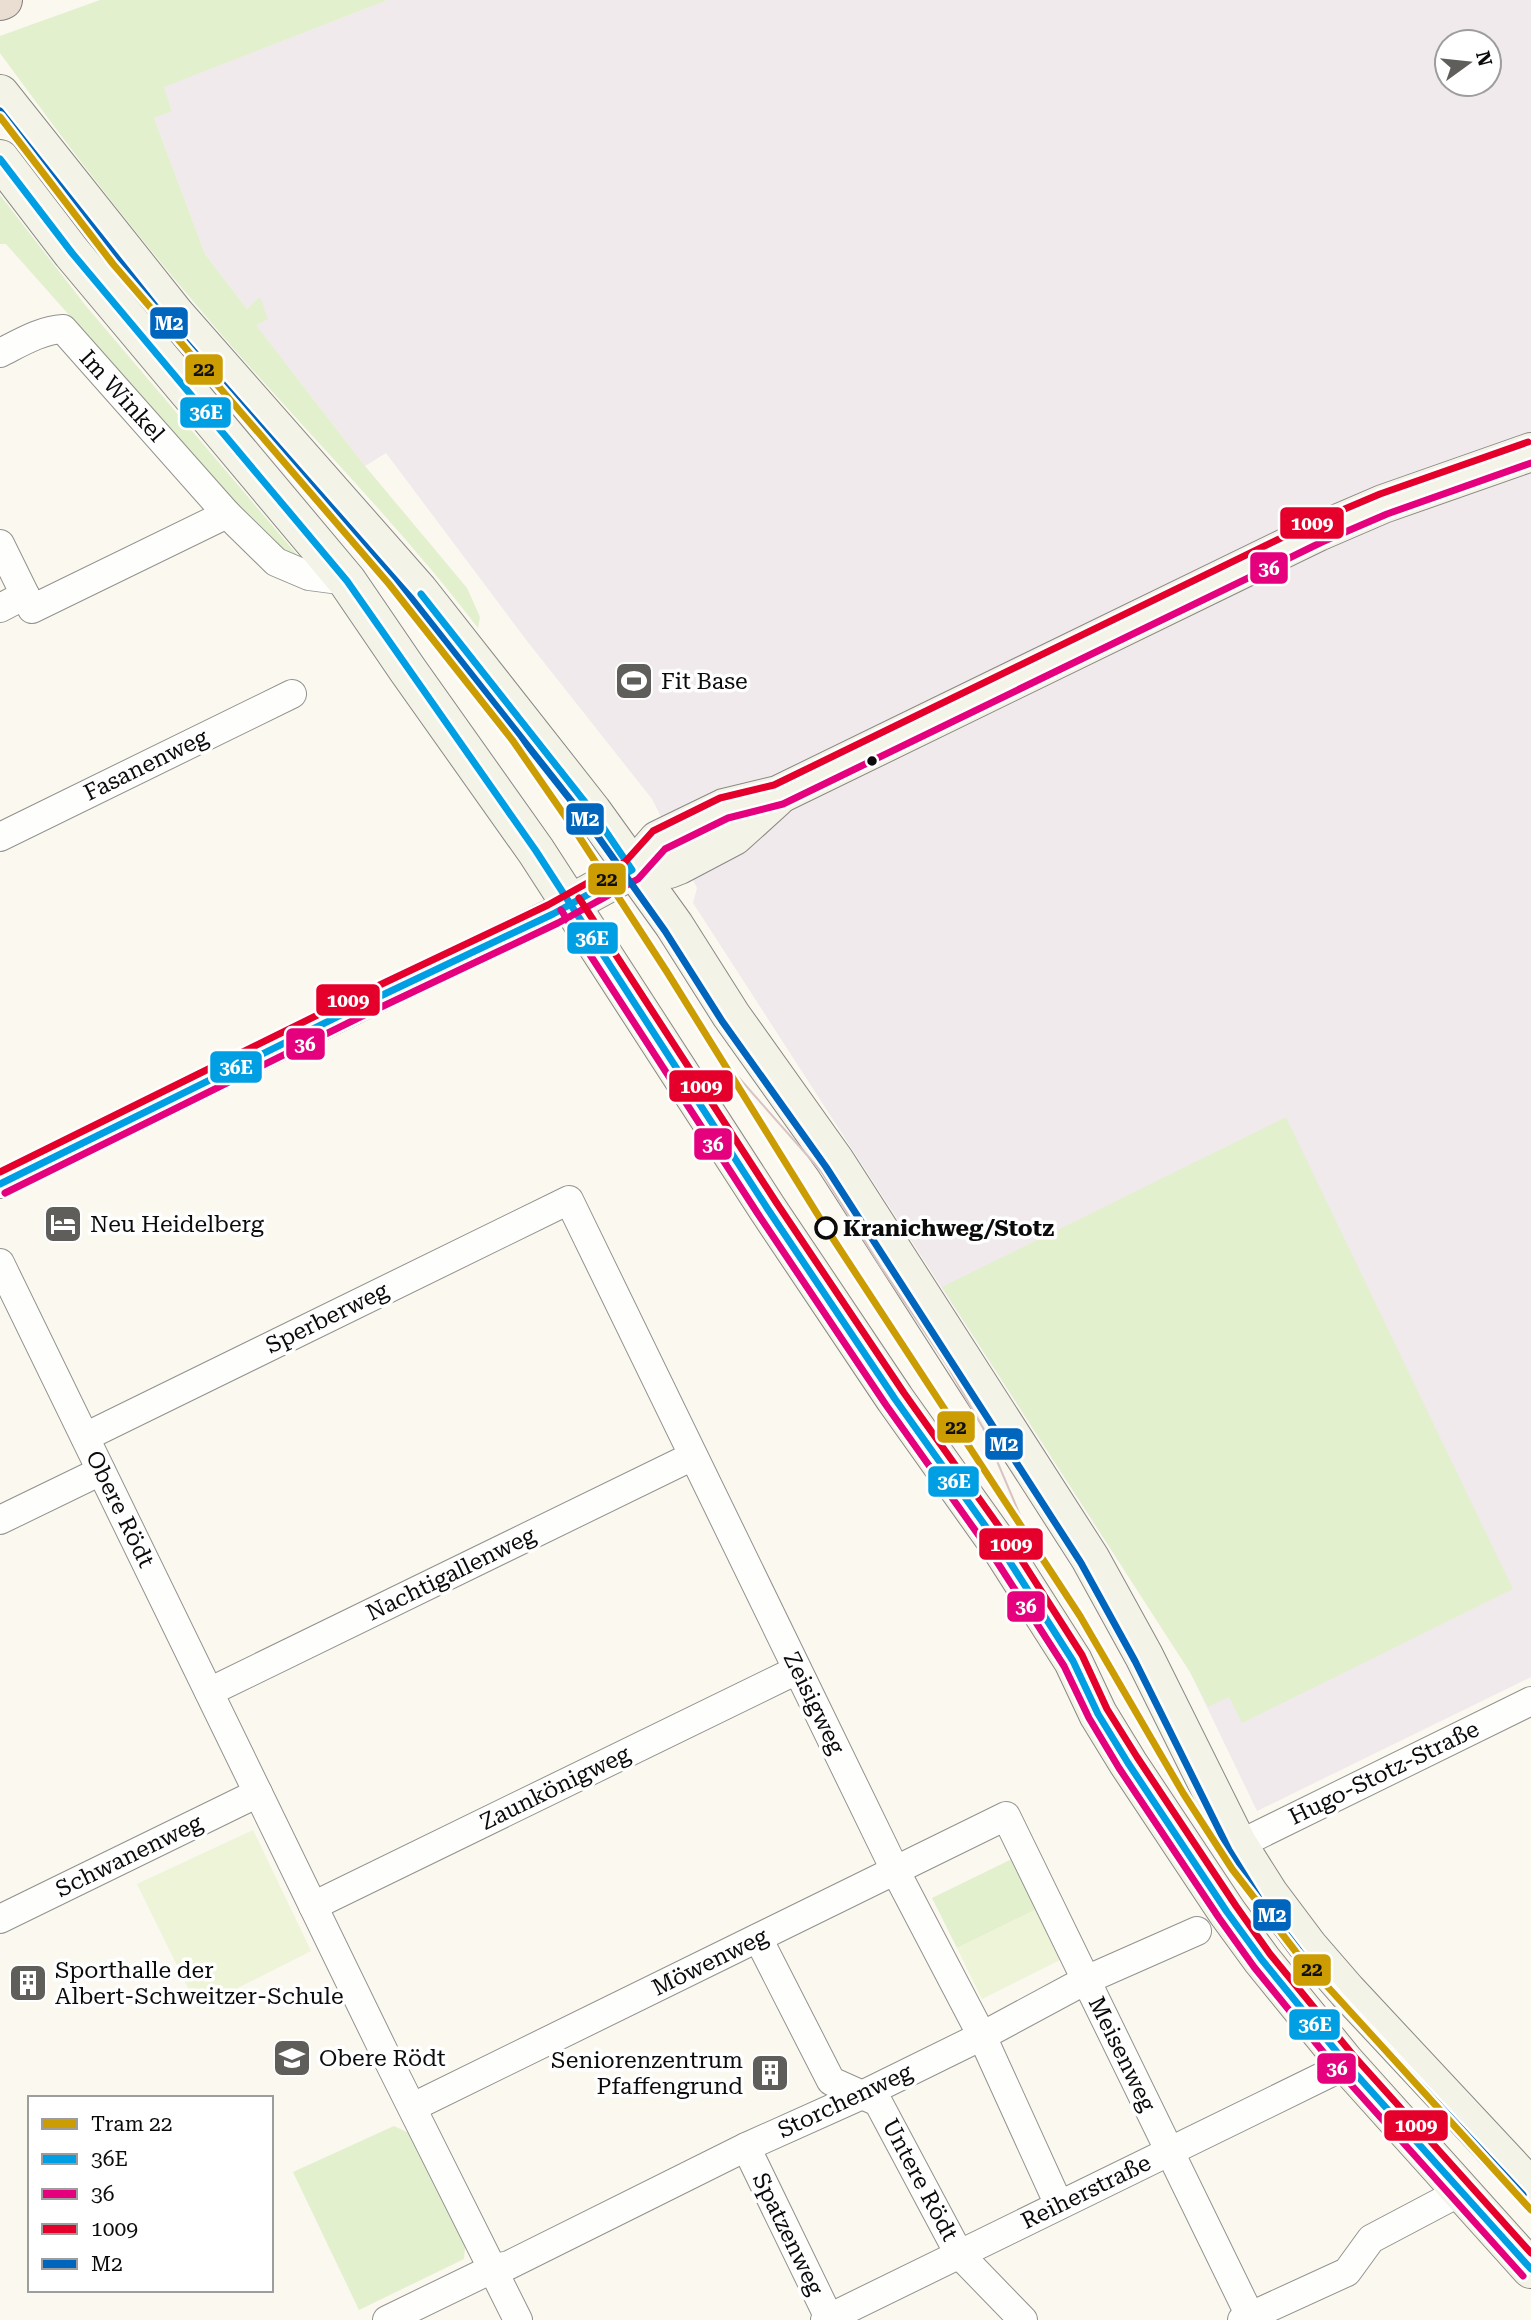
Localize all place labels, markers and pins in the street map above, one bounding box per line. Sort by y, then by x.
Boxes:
sports icon: Fit Base [613,660,655,702]
place label: Fit Base [661,668,748,695]
unlabelled marker [865,754,879,768]
hotel icon: Neu Heidelberg [42,1203,84,1245]
place label: Neu Heidelberg [90,1211,264,1238]
place label: Kranichweg/Stotz [843,1215,1054,1242]
marker: Kranichweg/Stotz [815,1217,837,1239]
place label: Sporthalle der Albert-Schweitzer-Schule [55,1957,344,2010]
building icon: Sporthalle der Albert-Schweitzer-Schule [7,1962,49,2004]
school or university icon: Obere Rödt [271,2037,313,2079]
place label: Obere Rödt [319,2045,446,2072]
place label: Seniorenzentrum Pfaffengrund [551,2047,743,2100]
building icon: Seniorenzentrum Pfaffengrund [749,2052,791,2094]

